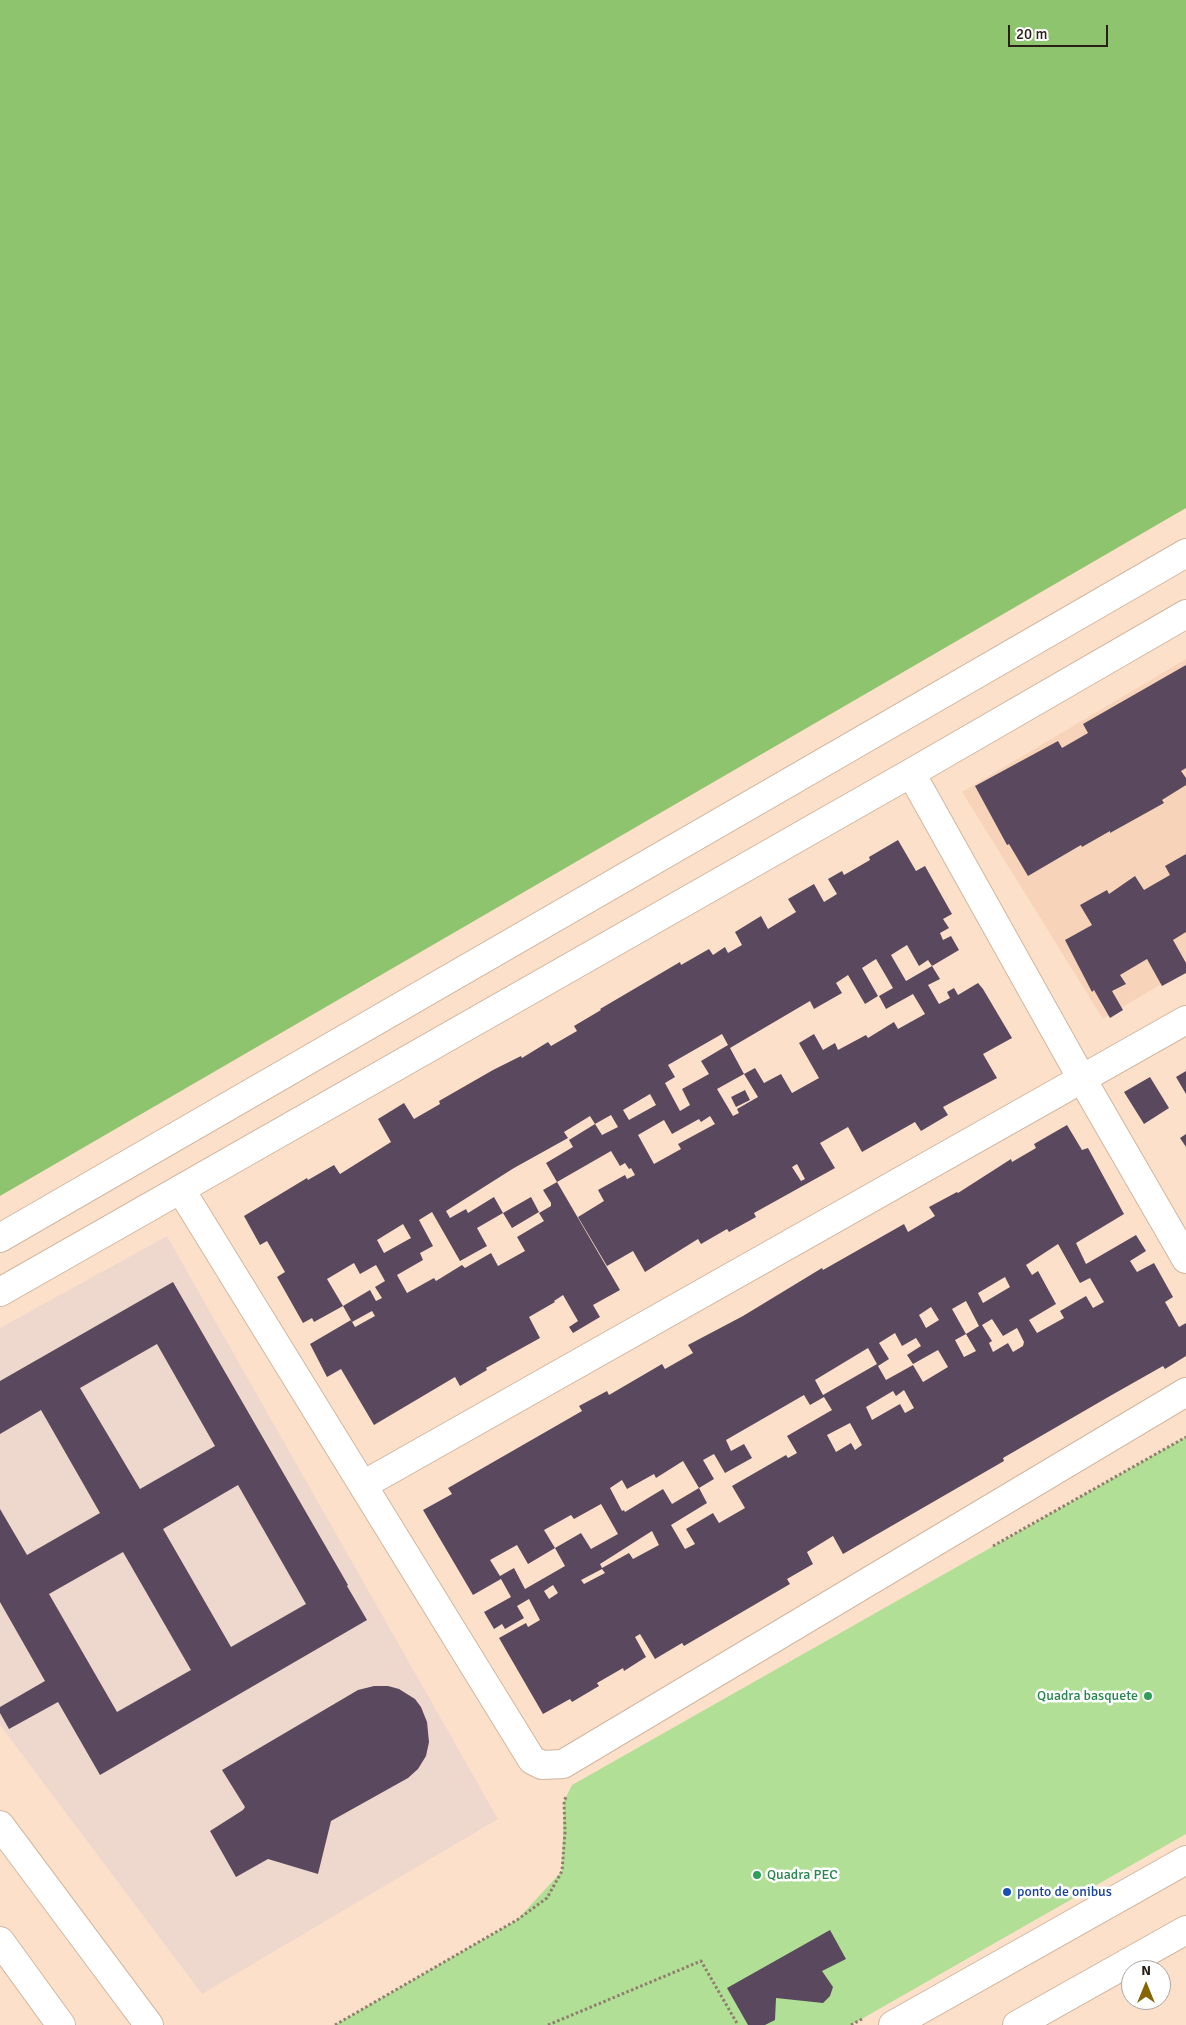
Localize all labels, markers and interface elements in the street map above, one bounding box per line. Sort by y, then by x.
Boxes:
scale bar [1011,15,1111,47]
text: 20 m [1016,25,1047,43]
place label: Quadra basquete [1037,1688,1138,1704]
marker: Quadra basquete [1142,1690,1154,1702]
place label: Quadra PEC [767,1867,838,1883]
marker: Quadra PEC [751,1869,763,1881]
place label: ponto de onibus [1017,1884,1112,1900]
marker: ponto de onibus [1001,1886,1013,1898]
north arrow [1121,1960,1171,2010]
text: N [1141,1962,1151,1979]

